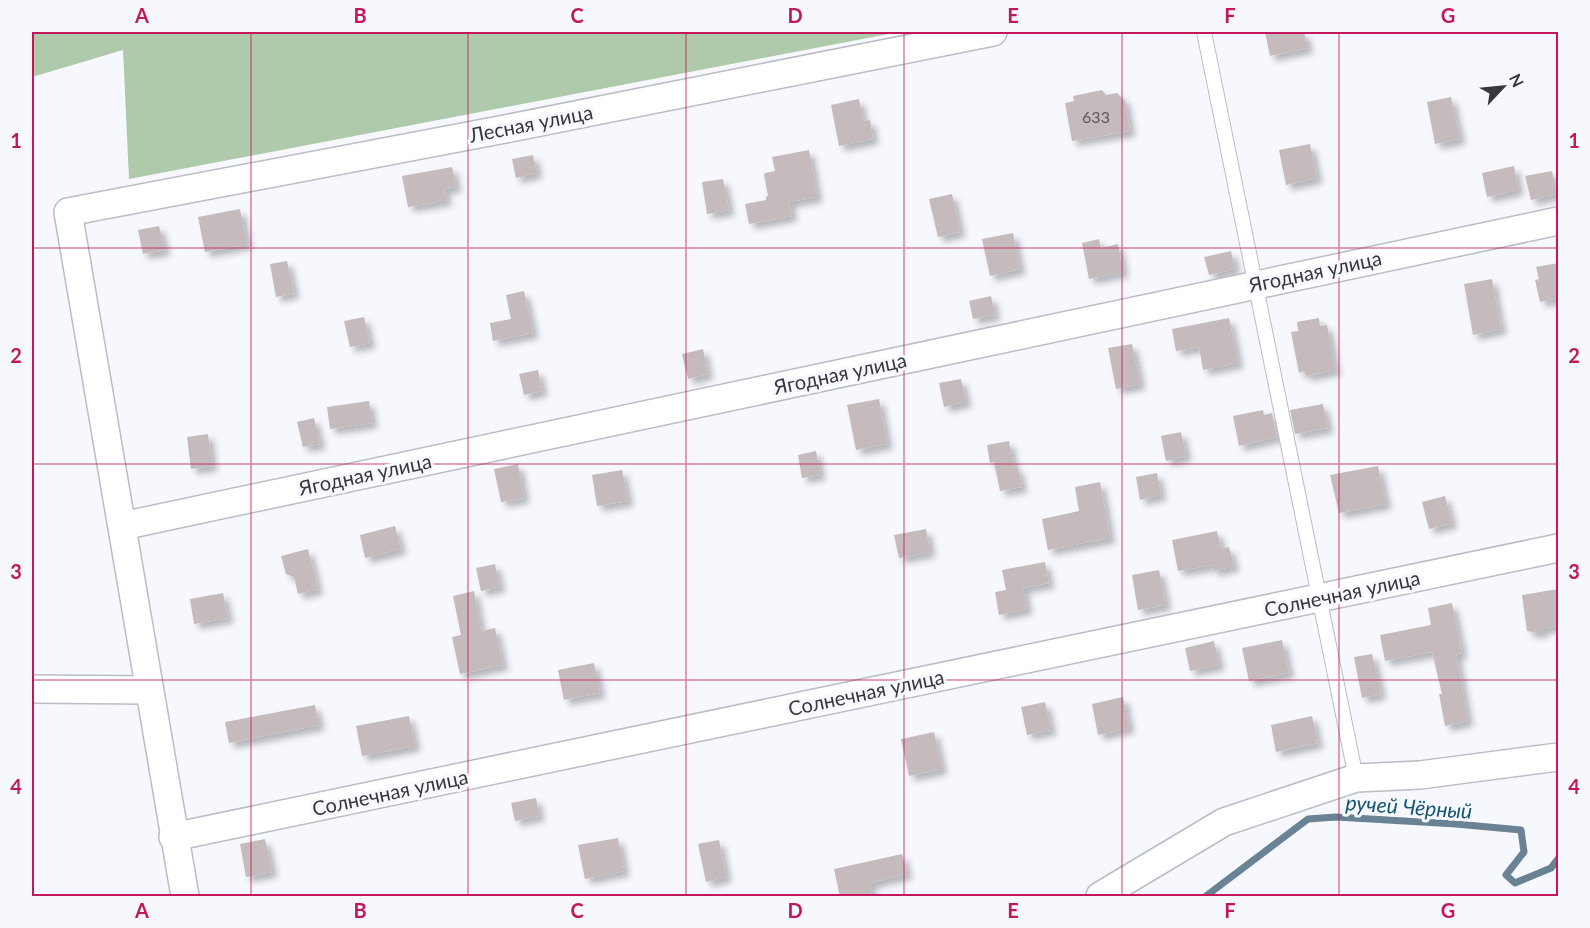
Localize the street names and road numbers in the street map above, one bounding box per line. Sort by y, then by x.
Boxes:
street label: Лесная улица [466,99,595,147]
street label: Ягодная улица [1245,245,1384,297]
street label: Ягодная улица [770,347,909,399]
street label: Ягодная улица [295,448,434,500]
street label: Солнечная улица [1262,565,1422,621]
street label: Солнечная улица [786,664,946,720]
street label: Солнечная улица [310,764,470,820]

